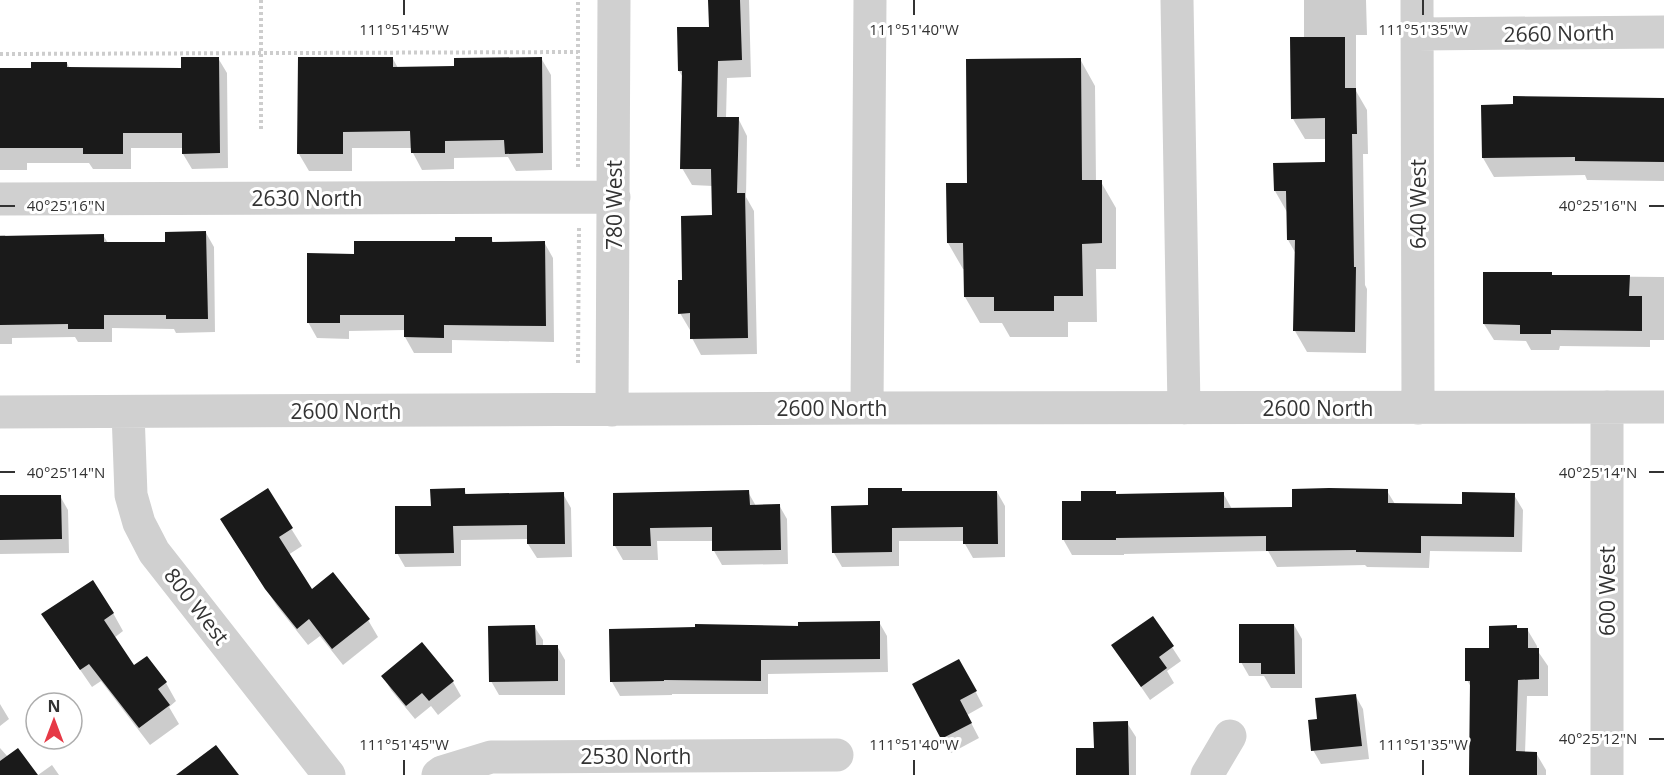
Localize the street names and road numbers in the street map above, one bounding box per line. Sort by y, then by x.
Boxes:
street label: 2660 North [1503,18,1615,48]
street label: 640 West [1404,159,1432,249]
street label: 780 West [600,160,628,250]
street label: 2630 North [252,184,362,212]
street label: 2600 North [777,394,887,422]
street label: 2600 North [1263,394,1373,422]
street label: 2600 North [291,397,401,425]
street label: 600 West [1593,546,1621,636]
street label: 800 West [158,562,236,650]
street label: 2530 North [581,742,691,770]

